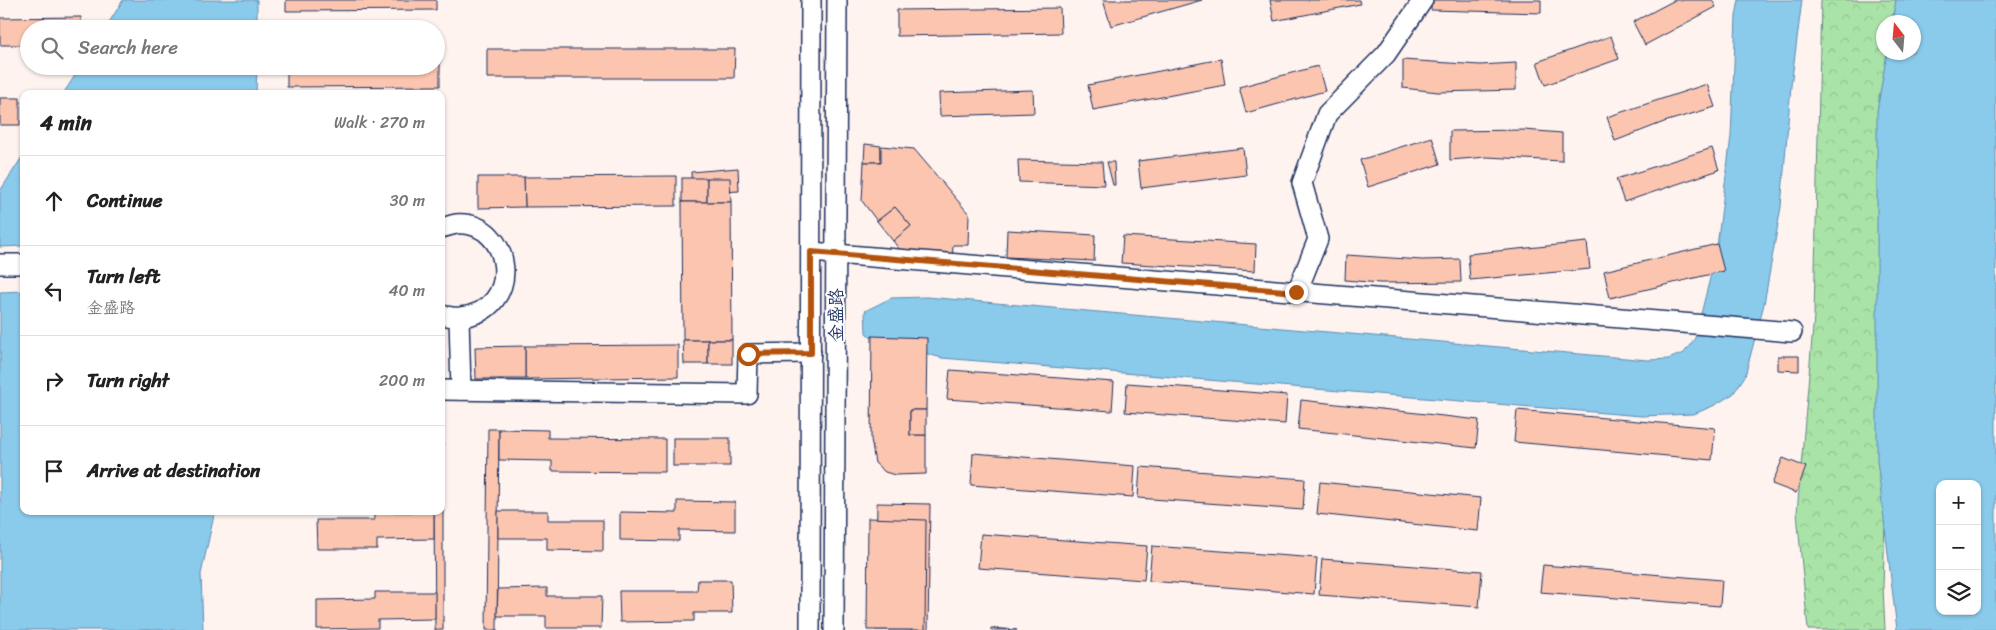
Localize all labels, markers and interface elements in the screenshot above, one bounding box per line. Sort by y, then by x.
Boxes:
north arrow [1876,15,1921,60]
search box [20,20,445,75]
text: Search here [78,31,178,64]
icon: search [38,34,66,62]
text: 4 min [40,104,92,142]
text: Walk · 270 m [334,108,425,137]
text: Continue [87,184,163,217]
text: 30 m [390,186,425,215]
icon: ahead [40,187,68,215]
text: Turn left [87,260,160,293]
text: 40 m [388,276,425,305]
icon: left [40,277,68,305]
route end [1285,281,1308,304]
street label: 金盛路 [820,288,852,342]
text: 金盛路 [87,293,135,322]
route start [737,343,760,366]
text: Turn right [87,364,169,397]
text: 200 m [379,366,425,395]
icon: right [40,367,68,395]
text: Arrive at destination [87,454,260,487]
icon: arrive [40,457,68,485]
map controls [1936,480,1981,615]
button: + [1936,480,1981,525]
button: − [1936,525,1981,570]
button: layers [1936,570,1981,615]

